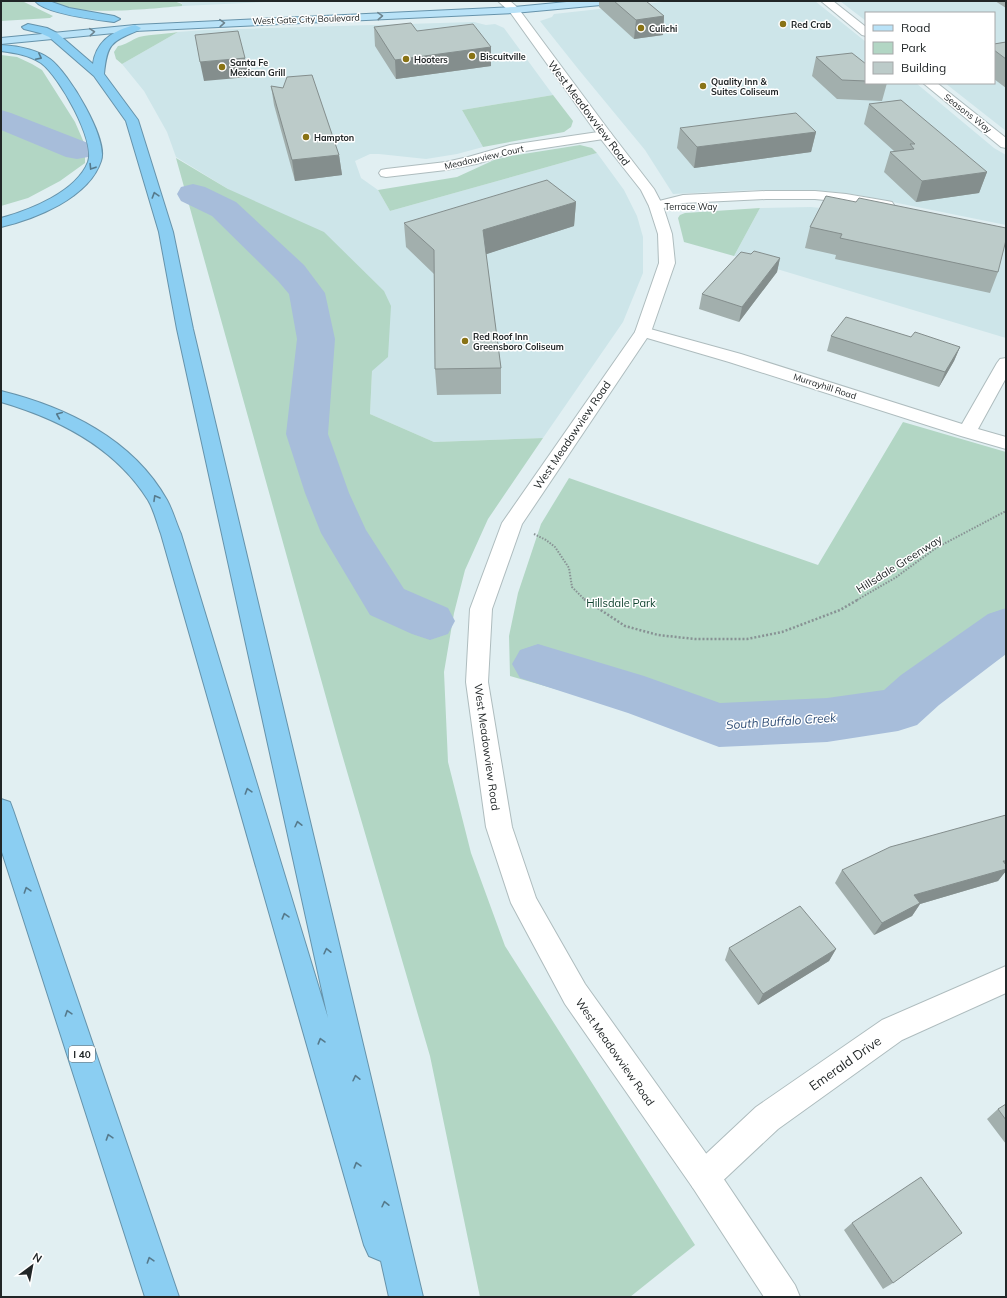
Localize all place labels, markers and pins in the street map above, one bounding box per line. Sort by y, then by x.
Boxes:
marker: Red Crab [778,19,788,29]
place label: Red Crab [791,19,831,30]
marker: Culichi [636,23,646,33]
place label: Culichi [649,23,677,34]
marker: Biscuitville [467,51,477,61]
place label: Biscuitville [480,51,526,62]
marker: Hooters [401,54,411,64]
place label: Hooters [414,54,448,65]
place label: Santa Fe Mexican Grill [230,57,285,78]
marker: Santa Fe Mexican Grill [217,62,227,72]
place label: Quality Inn & Suites Coliseum [711,76,779,97]
marker: Quality Inn & Suites Coliseum [698,81,708,91]
marker: Hampton [301,132,311,142]
place label: Hampton [314,132,354,143]
place label: Red Roof Inn Greensboro Coliseum [473,331,564,352]
marker: Red Roof Inn Greensboro Coliseum [460,336,470,346]

